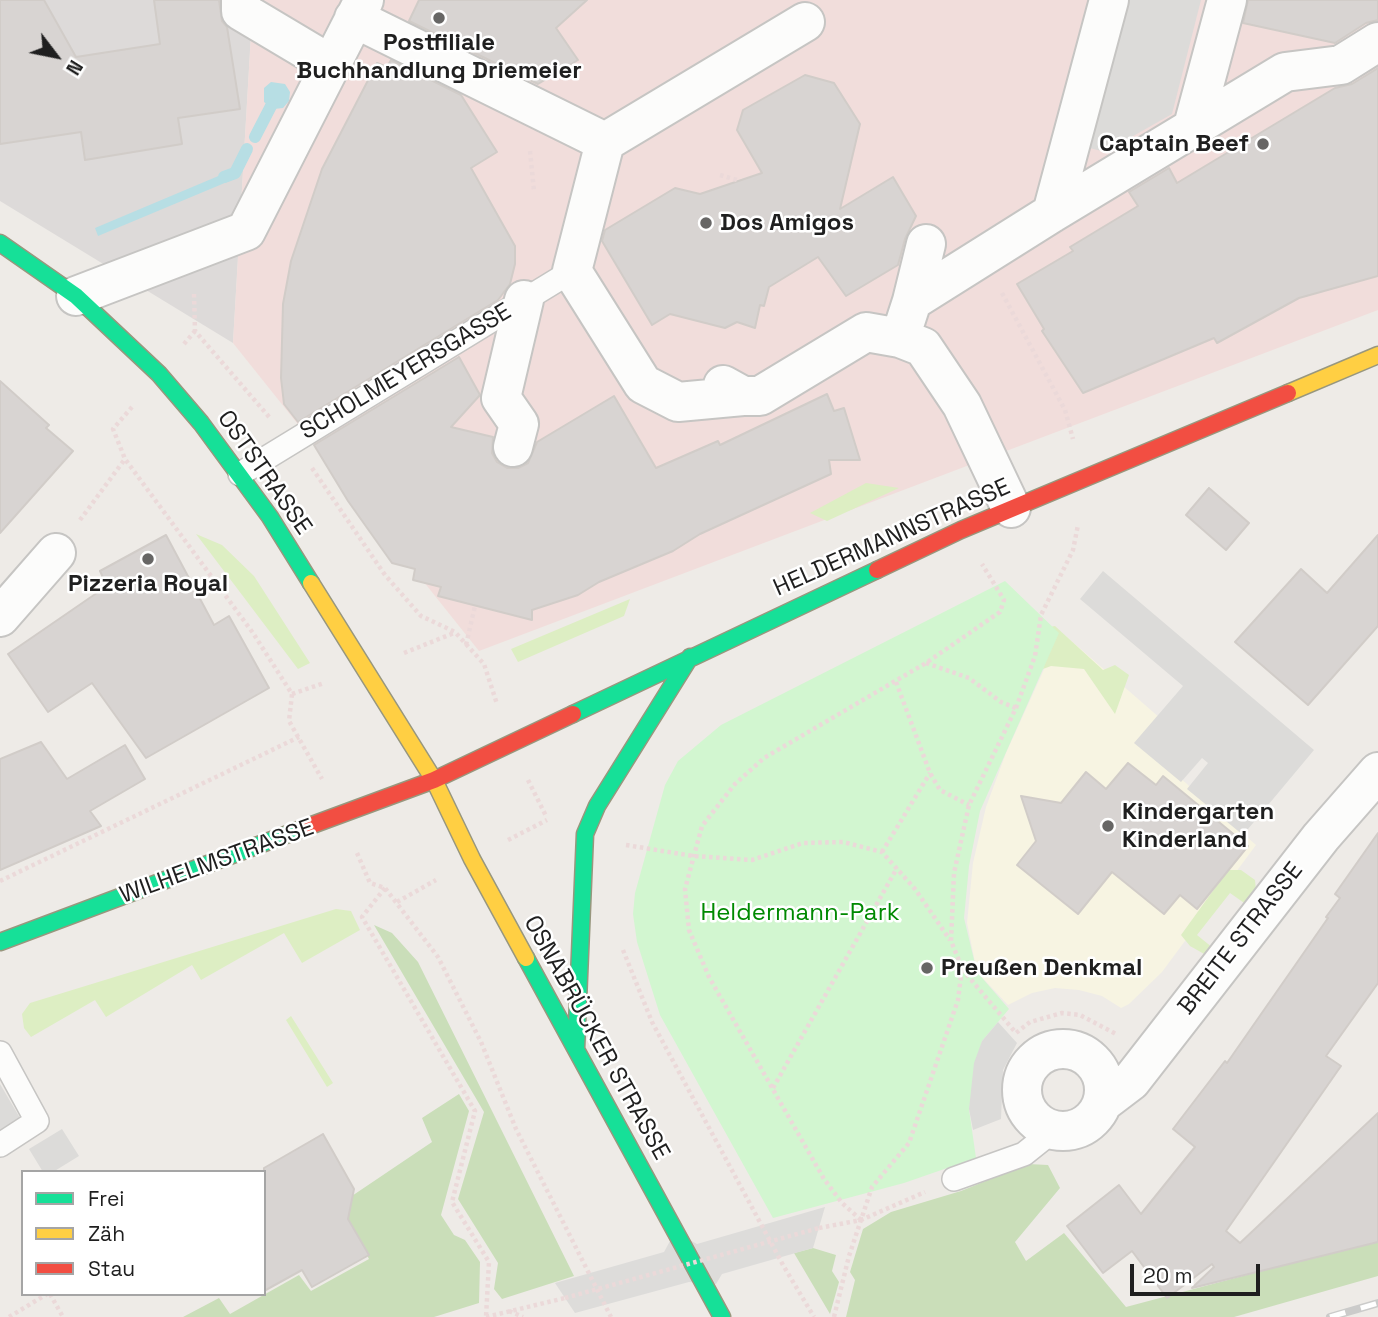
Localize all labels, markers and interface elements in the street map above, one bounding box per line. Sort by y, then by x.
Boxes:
marker: Postfiliale Buchhandlung Driemeier [431,10,447,26]
north arrow [21,21,91,91]
place label: Postfiliale Buchhandlung Driemeier [296,29,582,85]
text: N [60,55,88,79]
place label: Captain Beef [1099,130,1249,158]
marker: Captain Beef [1255,136,1271,152]
place label: Dos Amigos [720,209,854,237]
marker: Dos Amigos [698,215,714,231]
street label: SCHOLMEYERSGASSE [295,298,517,446]
street label: OSTSTRASSE [211,405,317,541]
street label: HELDERMANNSTRASSE [769,473,1015,603]
marker: Pizzeria Royal [140,551,156,567]
place label: Pizzeria Royal [68,570,228,598]
place label: Kindergarten Kinderland [1122,798,1274,854]
street label: WILHELMSTRASSE [116,814,318,910]
marker: Kindergarten Kinderland [1100,818,1116,834]
street label: BREITE STRASSE [1173,857,1309,1021]
park label: Heldermann-Park [700,899,900,927]
street label: OSNABRÜCKER STRASSE [517,911,675,1165]
place label: Preußen Denkmal [941,954,1142,982]
marker: Preußen Denkmal [919,960,935,976]
legend [21,1170,266,1296]
text: Frei [88,1185,124,1212]
text: Zäh [88,1220,125,1247]
scale bar [1133,1250,1262,1294]
text: Stau [88,1255,135,1282]
text: 20 m [1143,1262,1193,1289]

